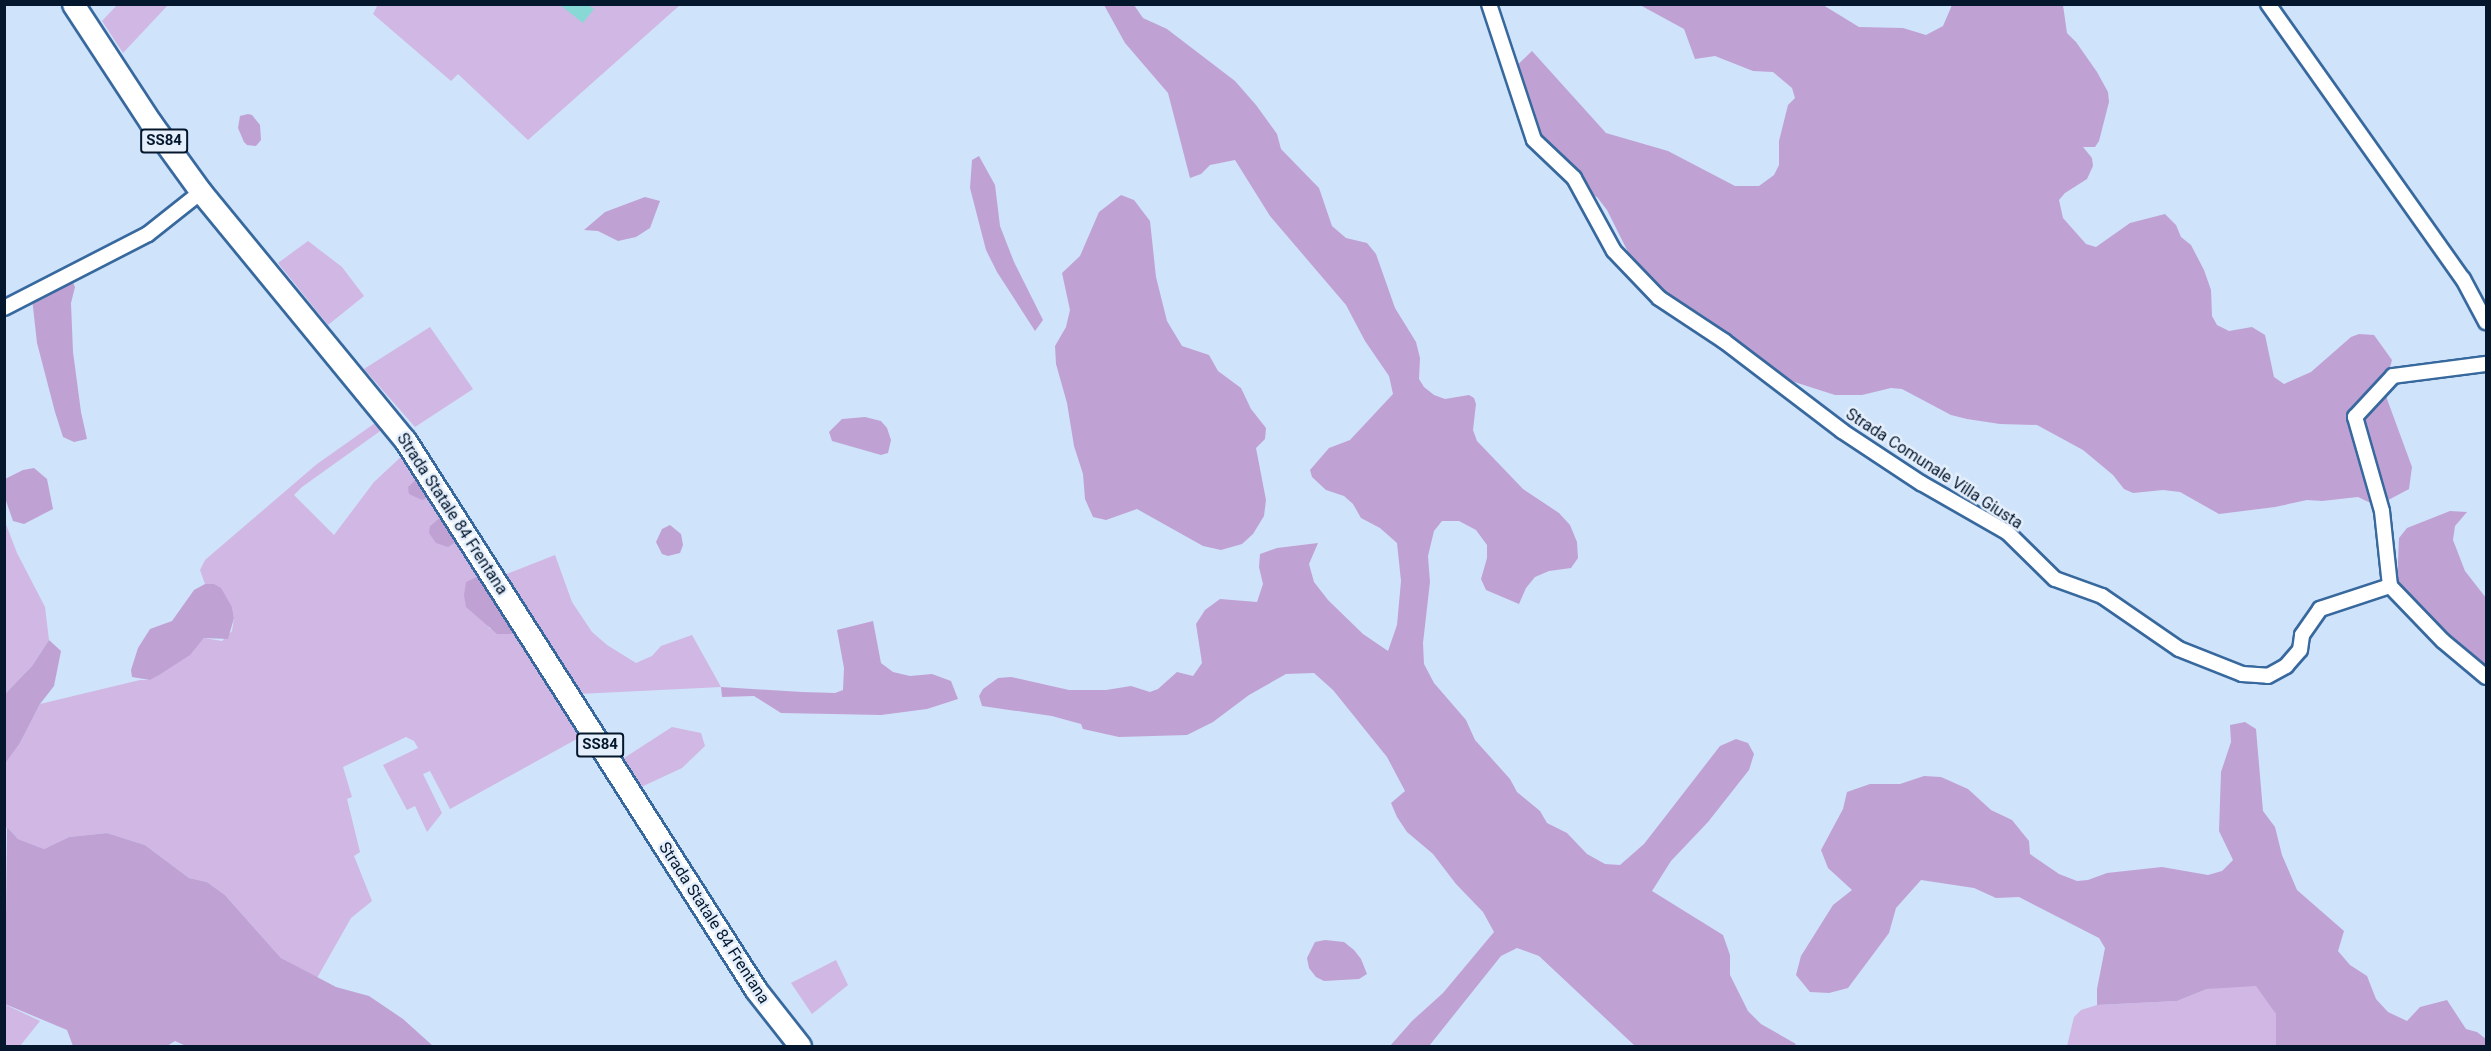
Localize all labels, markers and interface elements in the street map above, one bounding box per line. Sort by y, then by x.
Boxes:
road number: SS84 [140,129,188,153]
street label: Strada Comunale Villa Giusta [1842,405,2026,533]
street label: Strada Statale 84 Frentana [393,430,511,598]
road number: SS84 [576,733,624,757]
street label: Strada Statale 84 Frentana [655,839,773,1007]

